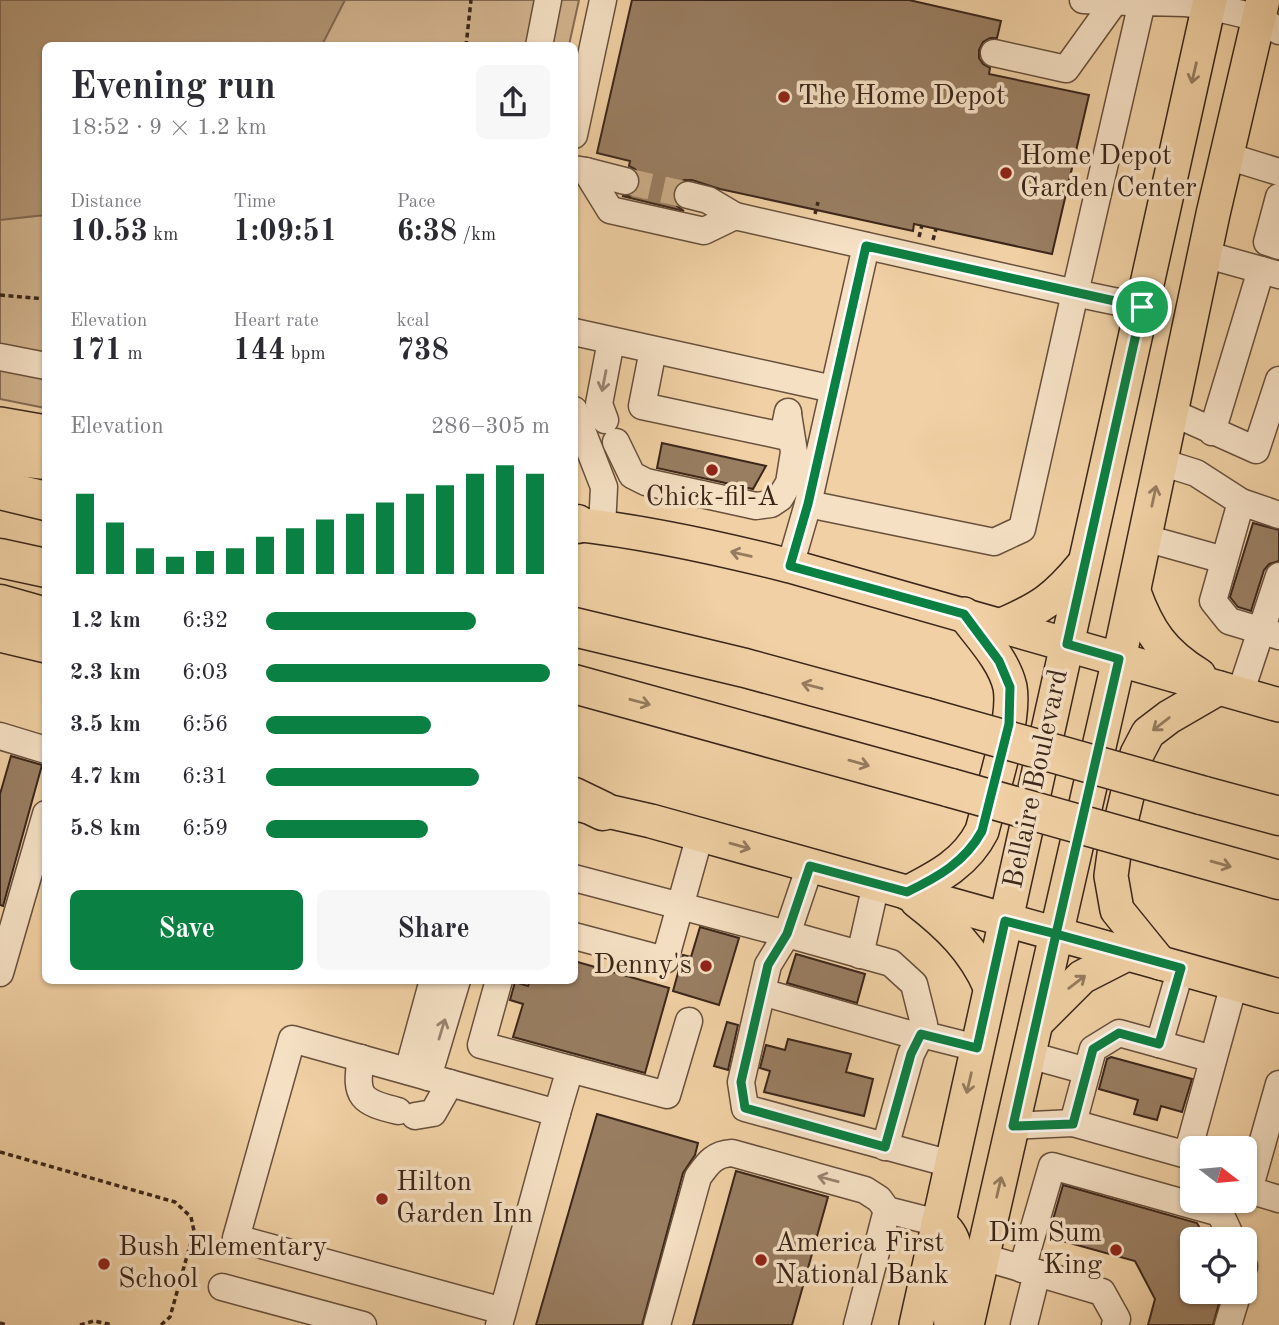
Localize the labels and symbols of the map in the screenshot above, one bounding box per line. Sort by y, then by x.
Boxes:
one-way arrow [1187,61,1200,84]
place label: The Home Depot [798,83,1006,111]
marker: The Home Depot [776,89,792,105]
place label: Home Depot Garden Center [1020,143,1197,203]
marker: Home Depot Garden Center [998,165,1014,181]
pin [1112,277,1172,337]
one-way arrow [596,369,610,392]
marker: Chick-fil-A [704,462,720,478]
place label: Chick-fil-A [646,484,778,512]
one-way arrow [1147,485,1161,508]
one-way arrow [730,547,753,560]
street label: Bellaire Boulevard [1000,667,1074,891]
one-way arrow [801,679,823,692]
one-way arrow [629,696,651,709]
one-way arrow [1152,716,1170,731]
one-way arrow [848,757,870,770]
one-way arrow [729,841,751,854]
one-way arrow [1210,858,1232,871]
place label: Denny's [593,952,692,980]
marker: Denny's [698,958,714,974]
one-way arrow [1067,974,1085,989]
one-way arrow [437,1018,450,1040]
one-way arrow [962,1071,976,1094]
north arrow [1180,1136,1256,1213]
place label: Hilton Garden Inn [396,1169,533,1229]
one-way arrow [817,1172,840,1185]
one-way arrow [992,1176,1006,1199]
marker: Hilton Garden Inn [374,1191,390,1207]
place label: Dim Sum King [988,1220,1102,1280]
place label: America First National Bank [775,1230,949,1290]
place label: Bush Elementary School [118,1234,328,1294]
marker: Dim Sum King [1108,1242,1124,1258]
marker: America First National Bank [753,1252,769,1268]
marker: Bush Elementary School [96,1256,112,1272]

